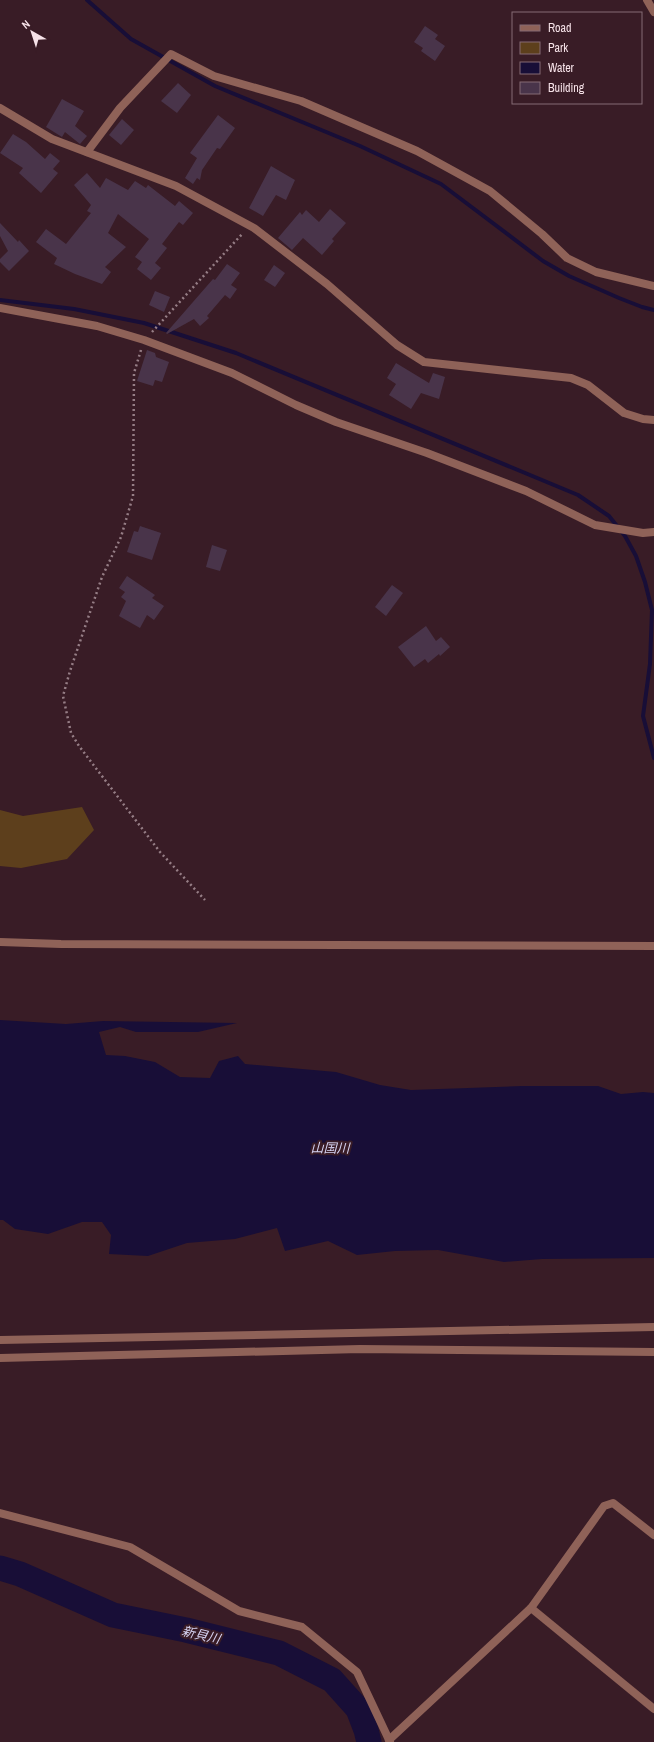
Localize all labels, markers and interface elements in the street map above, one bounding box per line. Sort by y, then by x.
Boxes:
north arrow [12,12,52,52]
legend [512,12,642,104]
text: N [19,17,33,32]
text: Road [548,20,572,36]
text: Park [548,40,568,56]
text: Water [548,60,575,76]
text: Building [548,80,585,96]
water label: 山国川 [310,1139,352,1157]
water label: 新貝川 [180,1622,224,1648]

